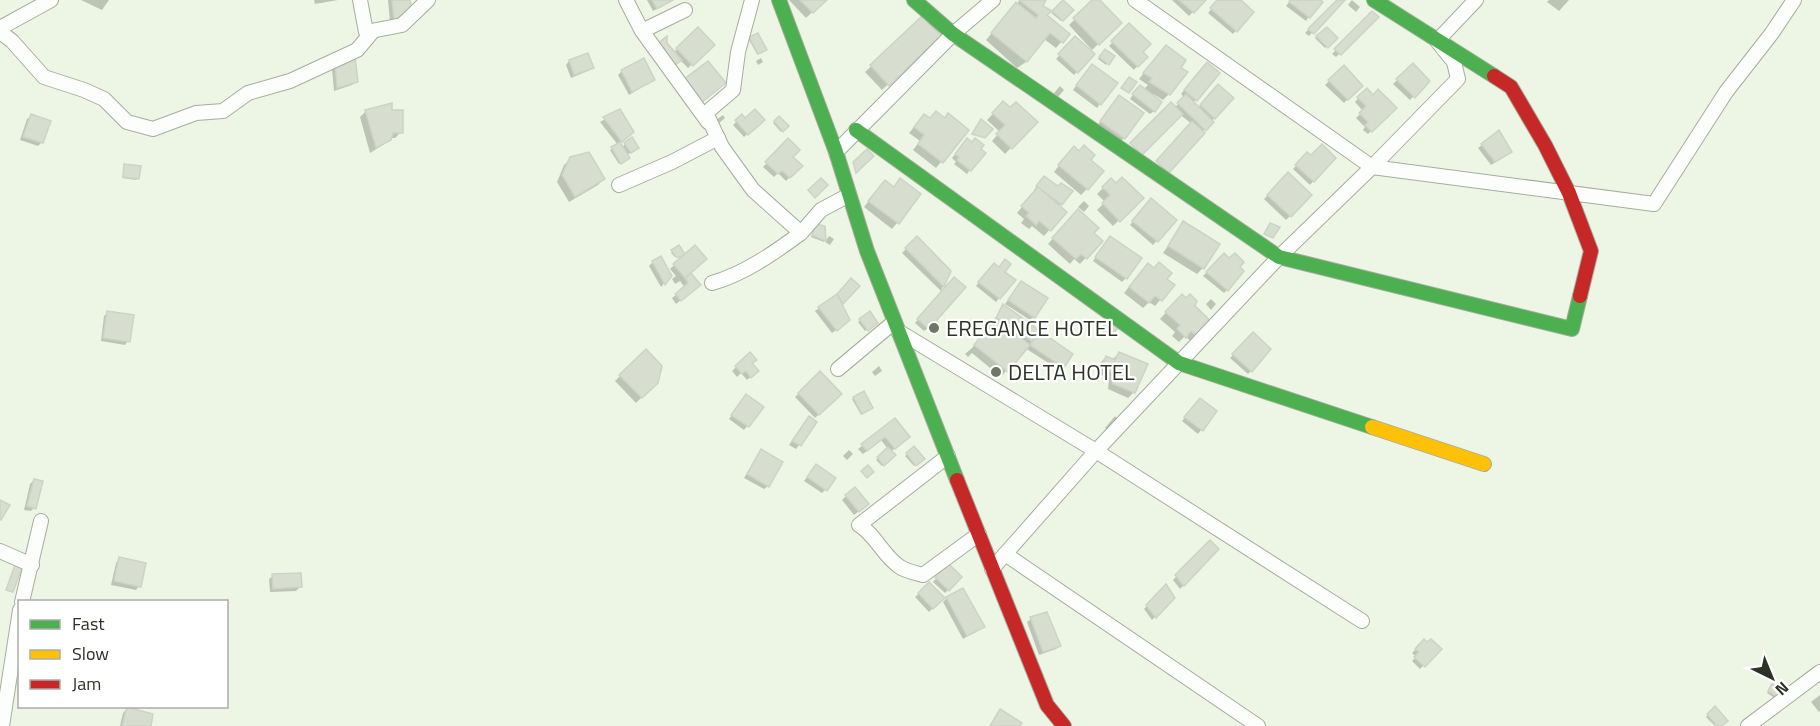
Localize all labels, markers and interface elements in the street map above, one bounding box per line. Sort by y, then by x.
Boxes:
place label: EREGANCE HOTEL [946,311,1118,345]
marker: EREGANCE HOTEL [927,321,941,335]
place label: DELTA HOTEL [1008,355,1135,389]
marker: DELTA HOTEL [989,365,1003,379]
legend [18,600,228,708]
text: Fast [72,610,105,637]
text: Slow [72,640,109,667]
north arrow [1742,648,1802,708]
text: Jam [72,670,101,697]
text: N [1770,676,1794,702]

